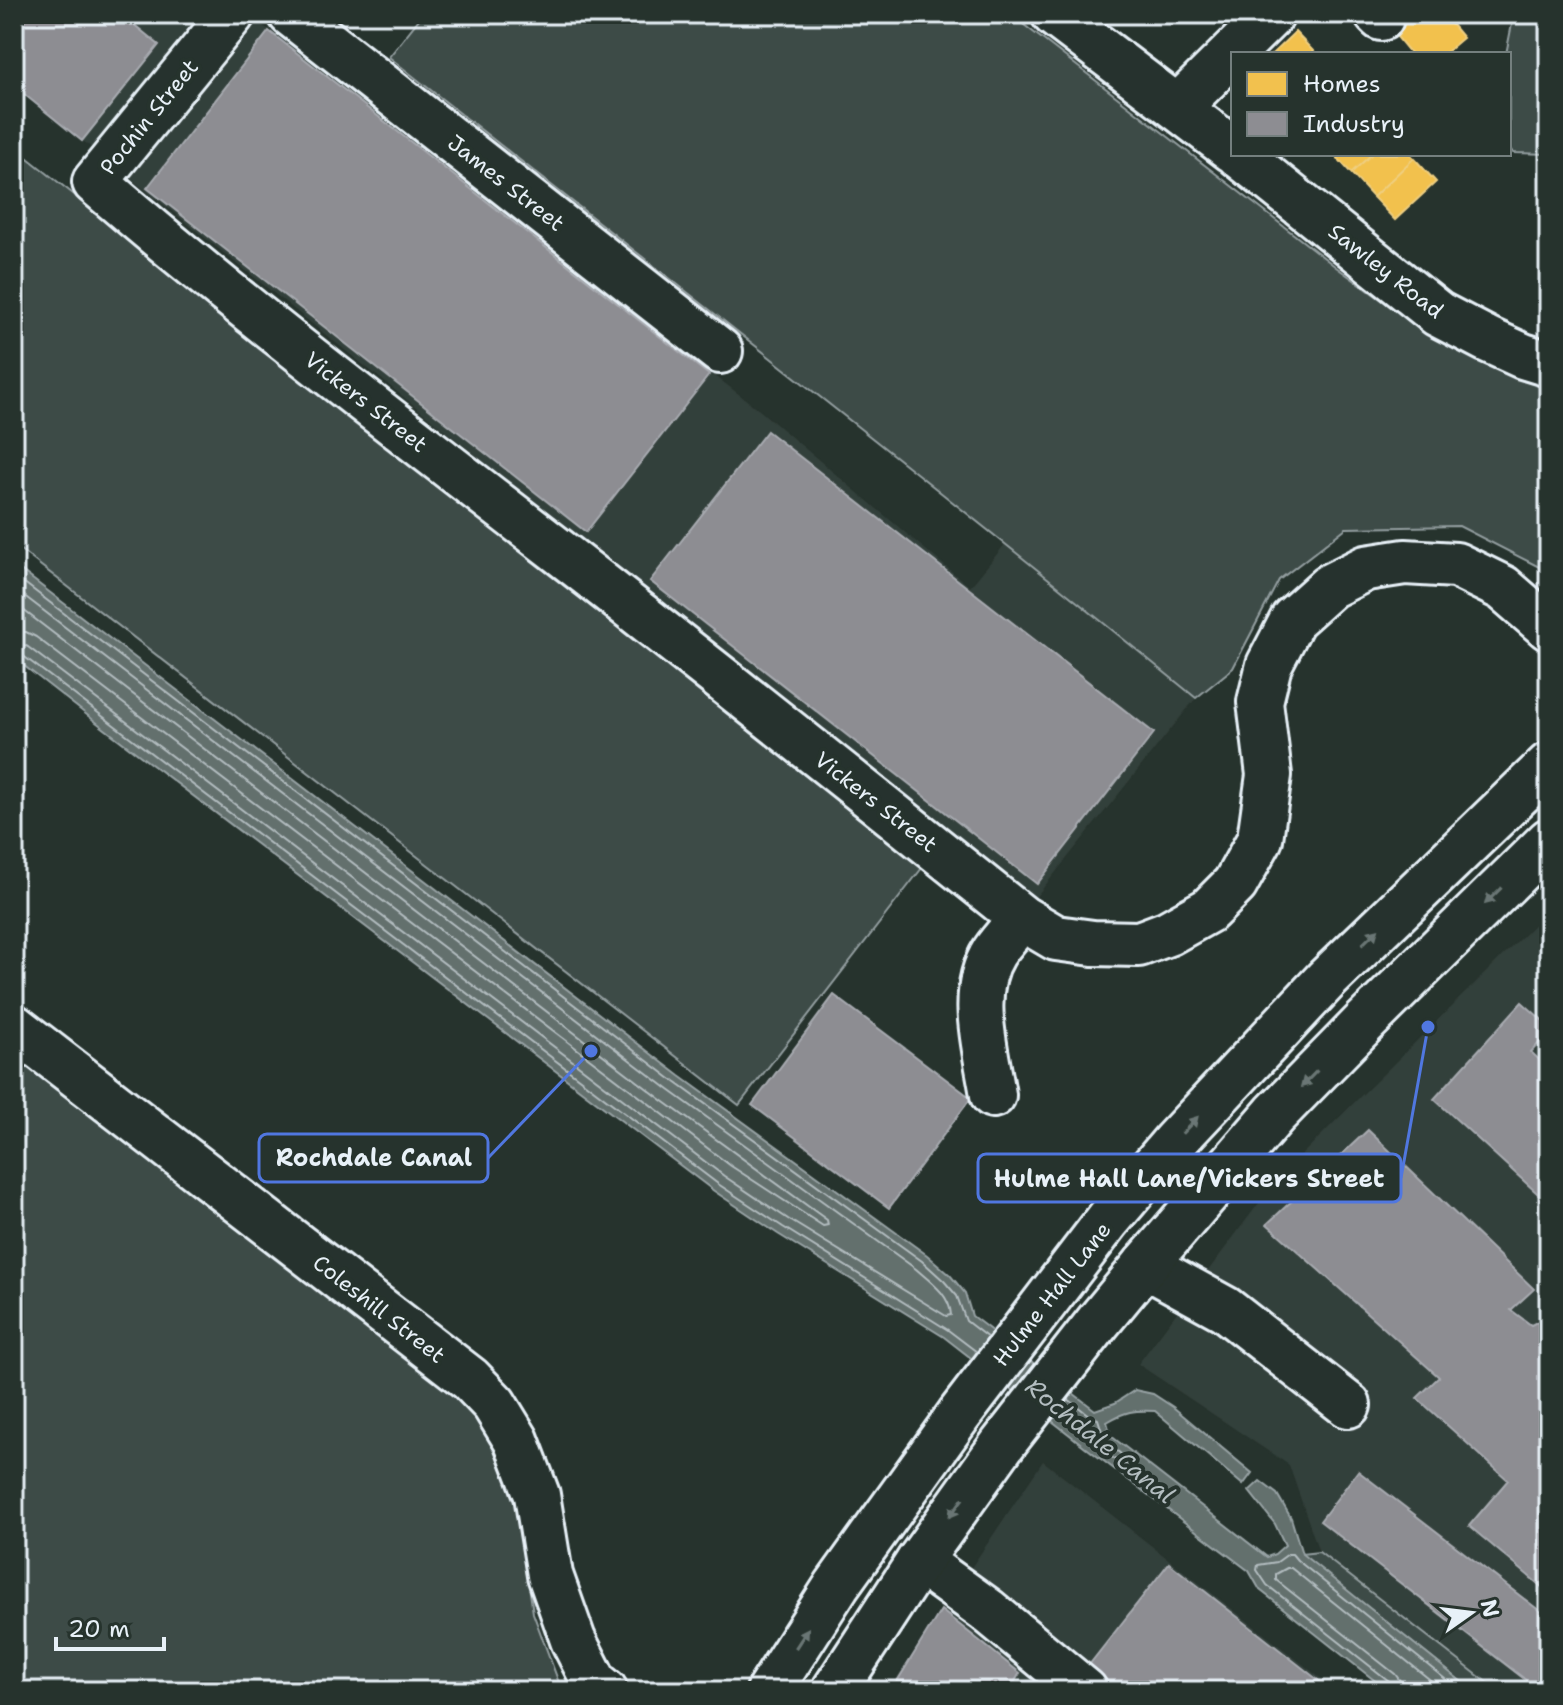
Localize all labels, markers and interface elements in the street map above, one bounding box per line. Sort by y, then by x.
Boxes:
legend [1231,52,1511,156]
street label: Pochin Street [93,53,205,181]
text: Homes [1303,68,1381,100]
text: Industry [1303,108,1405,140]
street label: James Street [442,128,570,238]
street label: Sawley Road [1323,217,1450,325]
street label: Vickers Street [299,345,433,459]
street label: Vickers Street [809,745,943,859]
one-way arrow [1484,886,1503,905]
one-way arrow [1360,929,1379,947]
one-way arrow [1300,1069,1319,1088]
one-way arrow [1180,1116,1198,1135]
callout: Rochdale Canal [259,1134,488,1182]
text: Rochdale Canal [276,1142,472,1174]
callout: Hulme Hall Lane/Vickers Street [978,1154,1401,1202]
text: Hulme Hall Lane/Vickers Street [994,1163,1385,1195]
street label: Hulme Hall Lane [986,1216,1118,1372]
street label: Coleshill Street [307,1248,451,1370]
water label: Rochdale Canal [1019,1371,1181,1511]
one-way arrow [949,1498,964,1519]
north arrow [1431,1573,1511,1653]
text: N [1474,1596,1506,1620]
scale bar [56,1601,164,1651]
text: 20 m [68,1613,130,1645]
one-way arrow [795,1627,809,1649]

